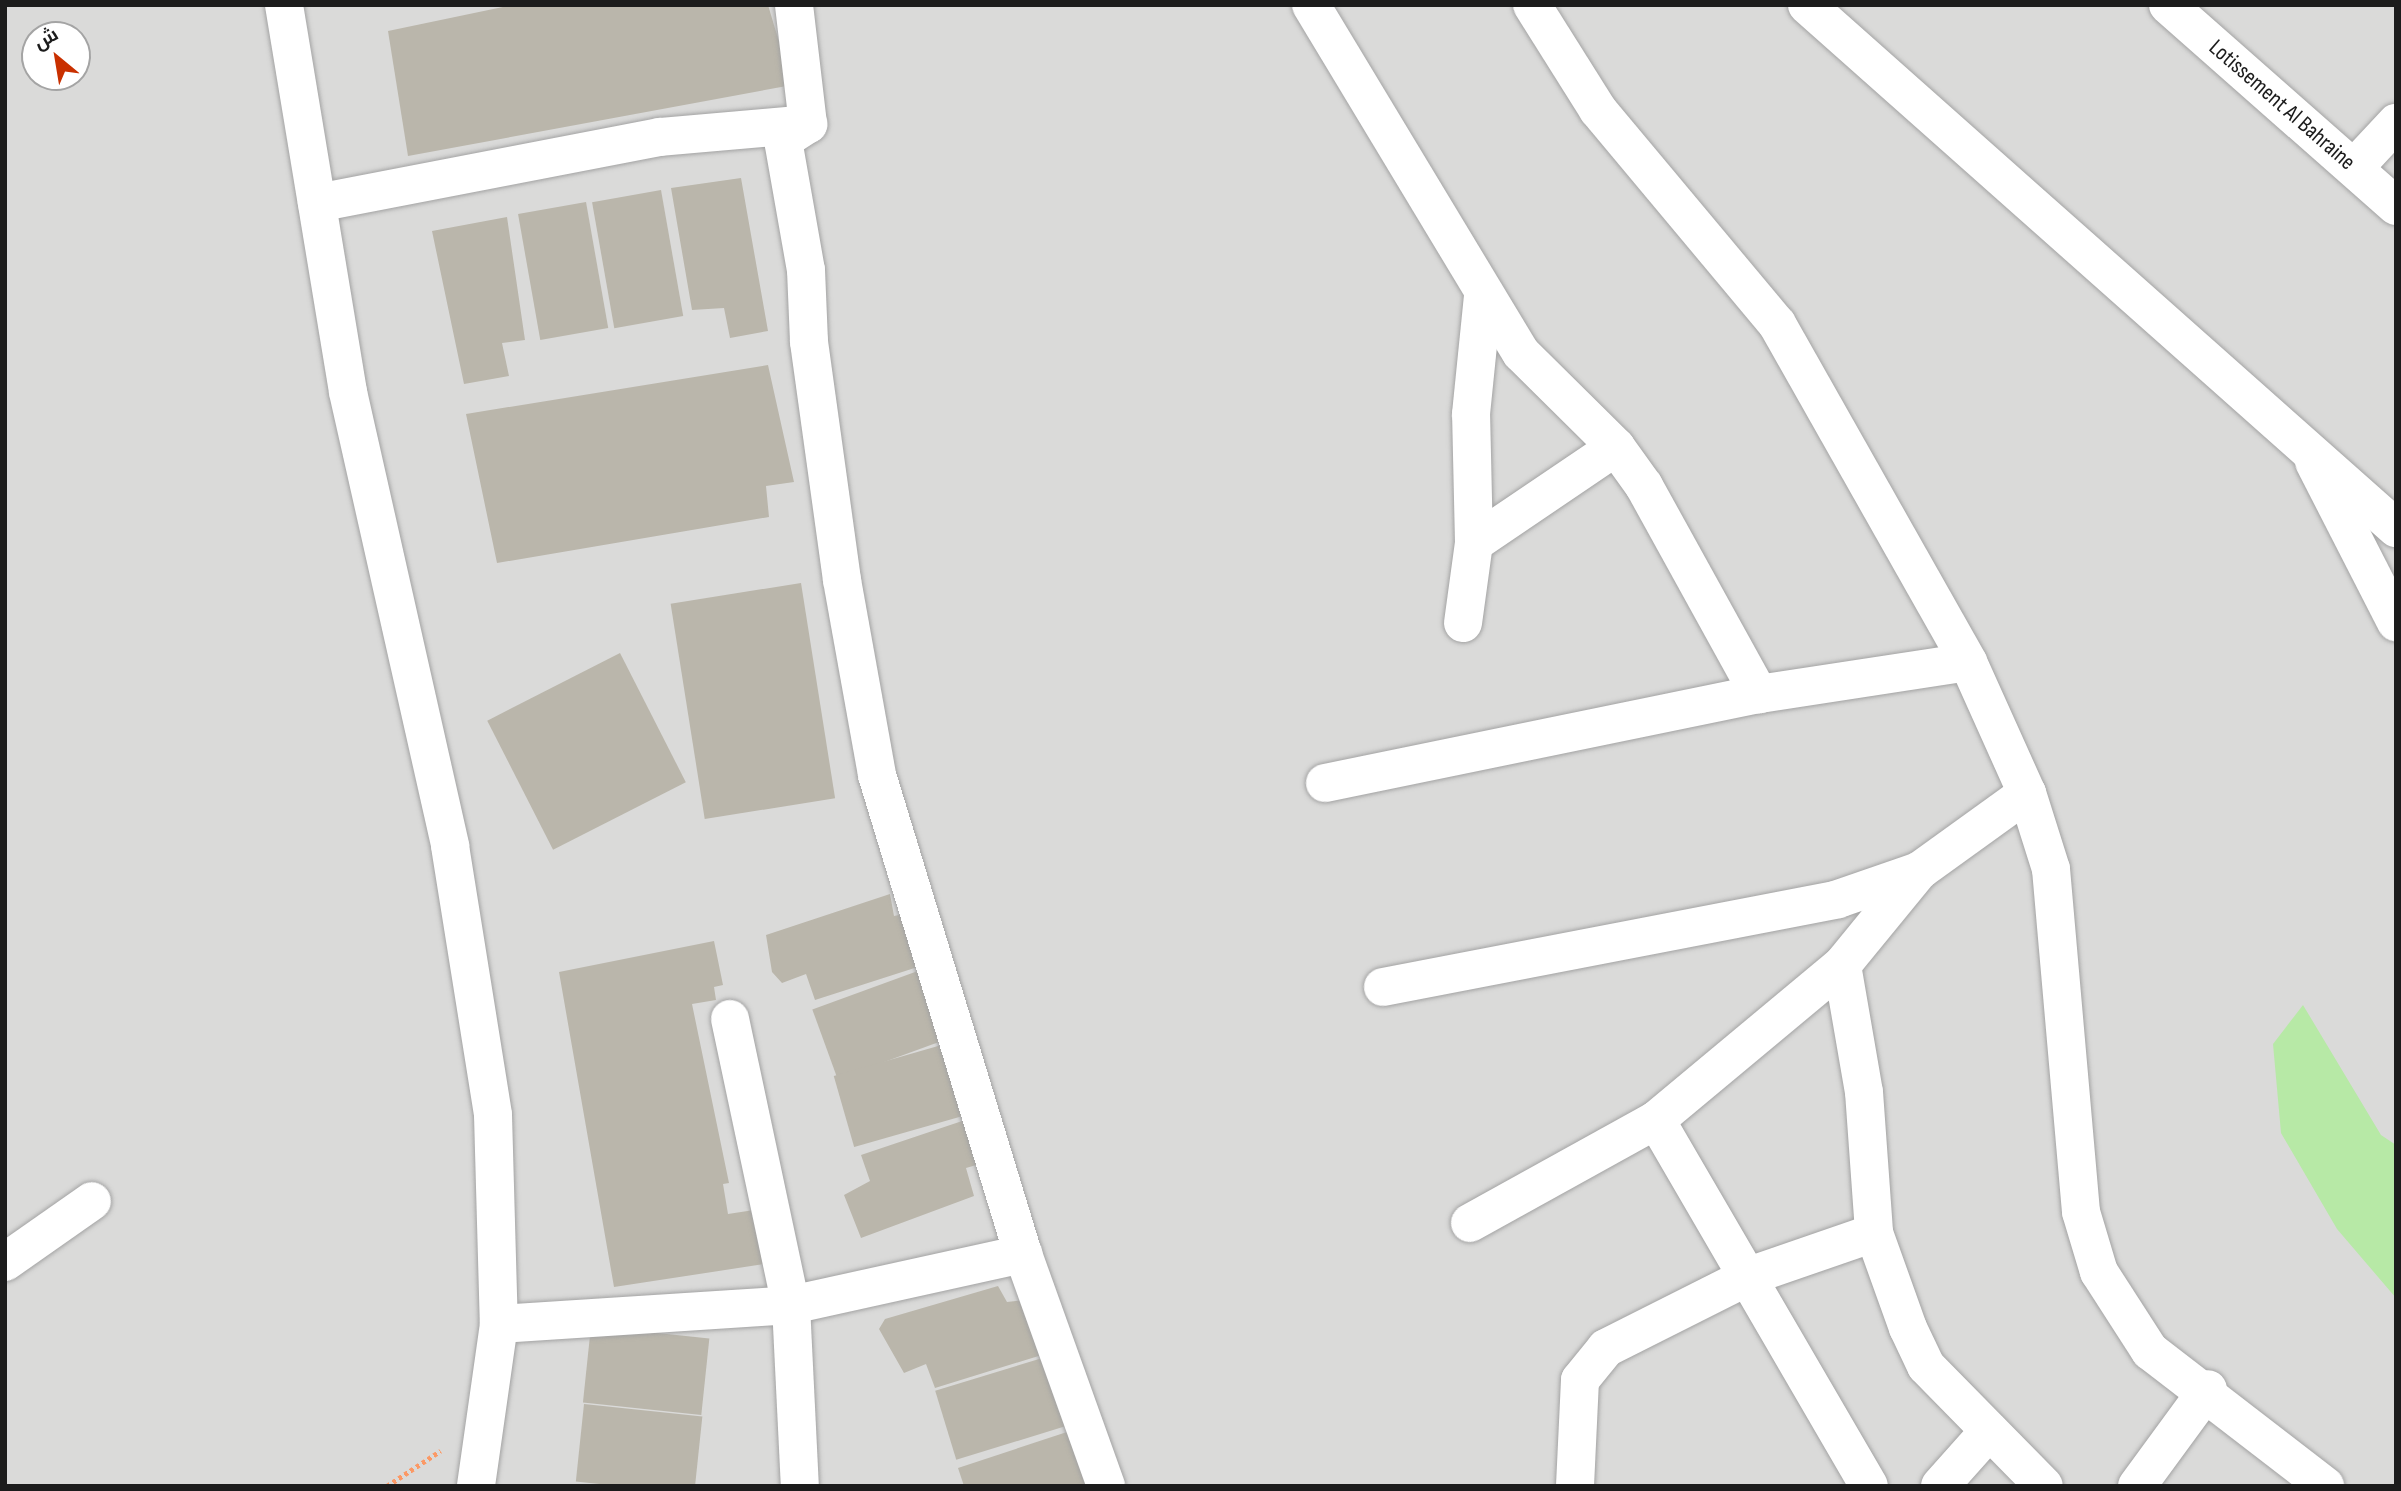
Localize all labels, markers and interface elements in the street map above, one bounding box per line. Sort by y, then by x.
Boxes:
north arrow [21,21,91,91]
text: ش [30,23,63,55]
street label: Lotissement Al Bahraine [2203,34,2361,176]

